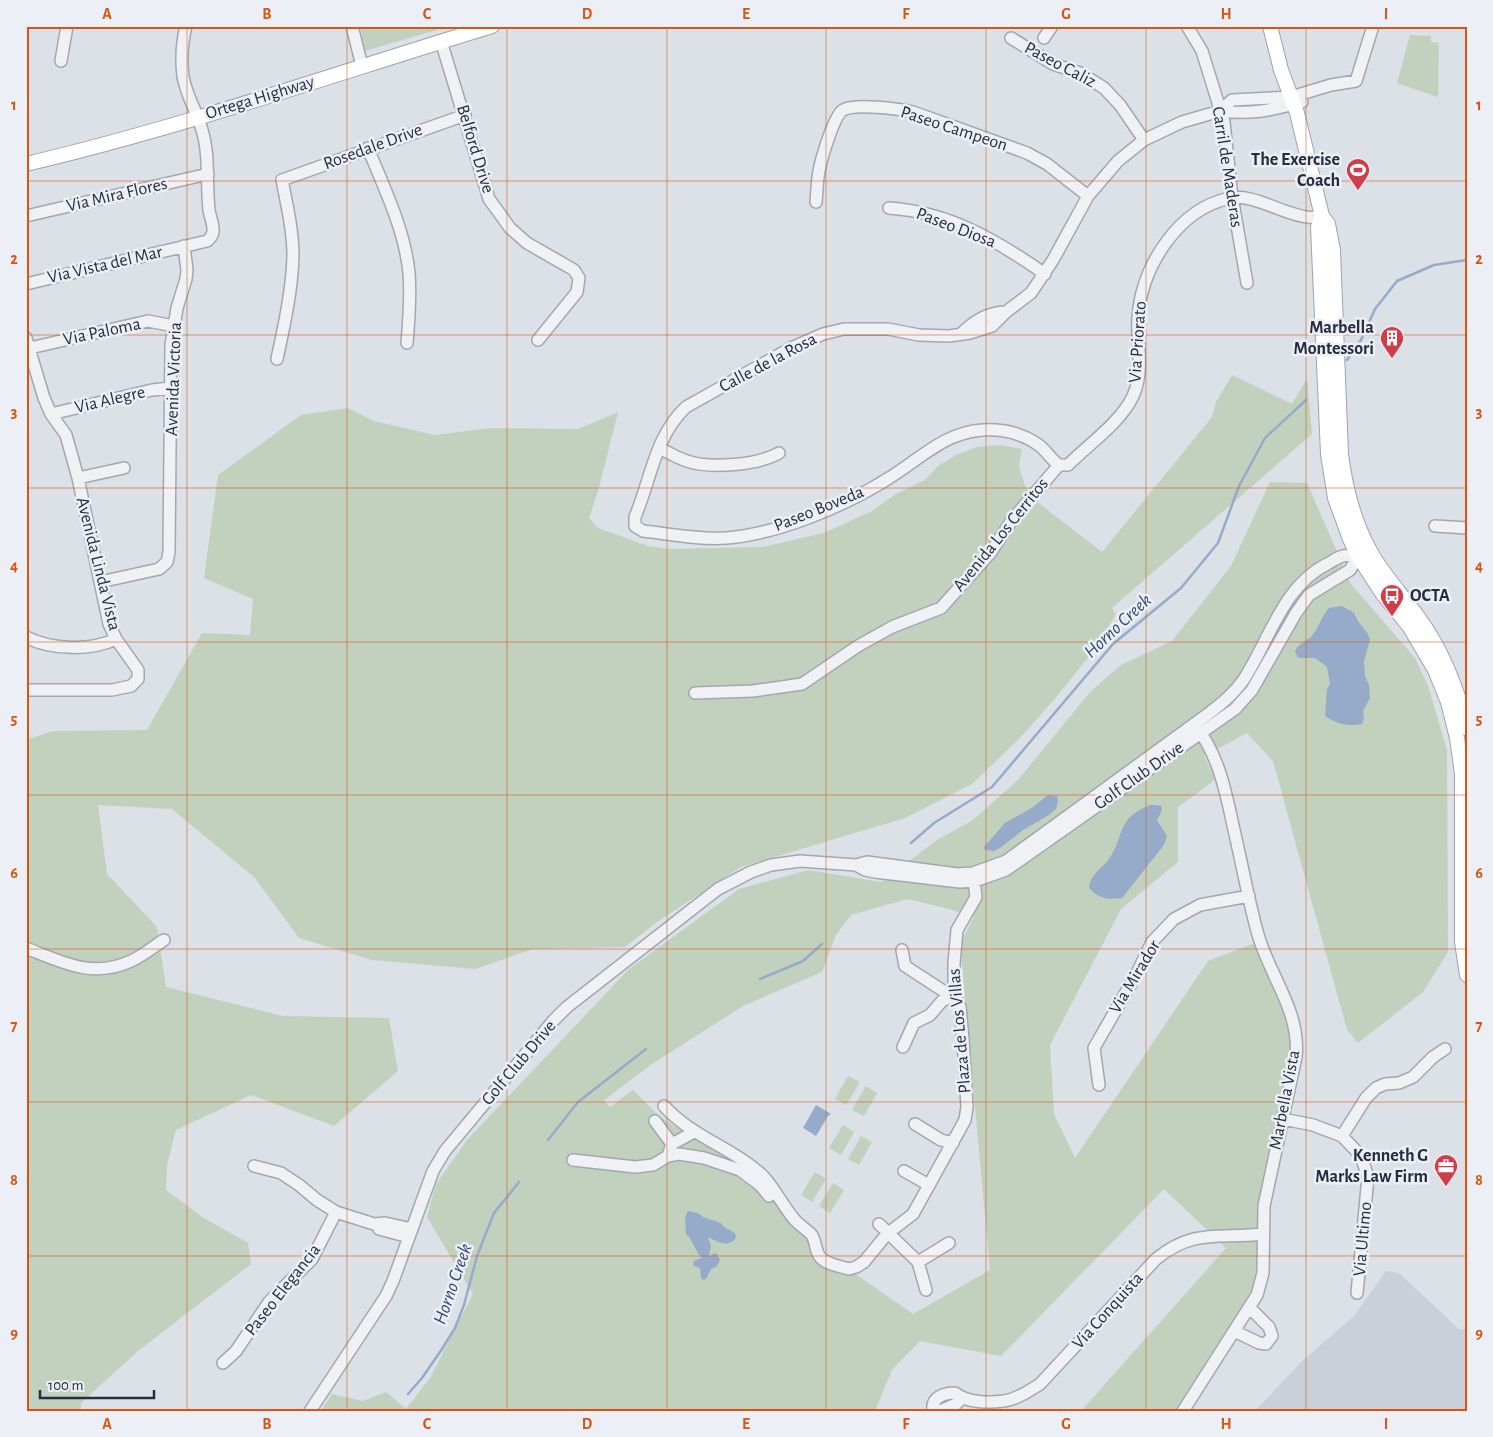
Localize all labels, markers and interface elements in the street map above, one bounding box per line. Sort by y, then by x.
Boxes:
text: A [102,6,112,22]
text: B [262,6,272,22]
text: C [423,6,432,22]
text: D [582,6,593,22]
text: E [742,6,750,22]
text: F [902,6,910,22]
text: G [1061,6,1071,22]
text: H [1220,6,1232,22]
text: I [1384,6,1388,22]
street label: Paseo Caliz [1021,39,1099,91]
street label: Ortega Highway [203,73,317,123]
text: 1 [11,97,17,113]
text: 1 [1476,97,1482,113]
street label: Belford Drive [453,103,497,195]
street label: Paseo Campeon [898,103,1010,155]
street label: Carril de Maderas [1209,105,1245,229]
street label: Rosedale Drive [321,121,425,173]
place label: The Exercise Coach [1251,151,1340,190]
sports icon: The Exercise Coach [1345,157,1371,191]
street label: Via Mira Flores [65,175,169,215]
street label: Paseo Diosa [914,205,998,251]
street label: Via Vista del Mar [46,243,164,287]
text: 2 [10,251,18,267]
text: 2 [1475,251,1483,267]
street label: Via Priorato [1126,300,1150,384]
street label: Via Paloma [62,315,142,349]
place label: Marbella Montessori [1294,319,1374,358]
street label: Avenida Victoria [163,322,185,436]
building icon: Marbella Montessori [1379,325,1405,359]
street label: Calle de la Rosa [716,330,820,396]
street label: Via Alegre [73,383,147,417]
text: 3 [11,404,18,420]
text: 3 [1476,404,1483,420]
street label: Avenida Los Cerritos [950,475,1052,595]
street label: Paseo Boveda [771,483,867,535]
street label: Avenida Linda Vista [73,495,123,633]
text: 4 [10,558,18,574]
text: 4 [1475,558,1483,574]
bus stop icon: OCTA [1379,583,1405,617]
place label: OCTA [1410,587,1450,605]
water label: Horno Creek [1081,590,1155,662]
text: 5 [11,711,18,727]
text: 5 [1476,711,1483,727]
street label: Golf Club Drive [1091,739,1187,813]
text: 6 [10,865,18,881]
text: 6 [1475,865,1483,881]
street label: Via Mirador [1106,937,1164,1017]
street label: Plaza de Los Villas [946,968,974,1094]
street label: Golf Club Drive [478,1017,560,1109]
text: 7 [11,1018,18,1034]
text: 7 [1476,1018,1483,1034]
street label: Marbella Vista [1267,1049,1303,1151]
place label: Kenneth G Marks Law Firm [1315,1147,1428,1186]
office icon: Kenneth G Marks Law Firm [1433,1153,1459,1187]
text: 8 [10,1172,18,1188]
text: 8 [1475,1172,1483,1188]
street label: Via Ultimo [1351,1201,1375,1277]
street label: Paseo Elegancia [242,1241,324,1339]
water label: Horno Creek [430,1241,476,1327]
street label: Via Conquista [1069,1269,1147,1353]
text: 9 [10,1325,18,1341]
text: 9 [1475,1325,1483,1341]
scale bar [40,1367,154,1399]
text: 100 m [48,1378,83,1393]
text: A [102,1416,112,1432]
text: B [262,1416,272,1432]
text: C [423,1416,432,1432]
text: D [582,1416,593,1432]
text: E [742,1416,750,1432]
text: F [902,1416,910,1432]
text: G [1061,1416,1071,1432]
text: H [1220,1416,1232,1432]
text: I [1384,1416,1388,1432]

